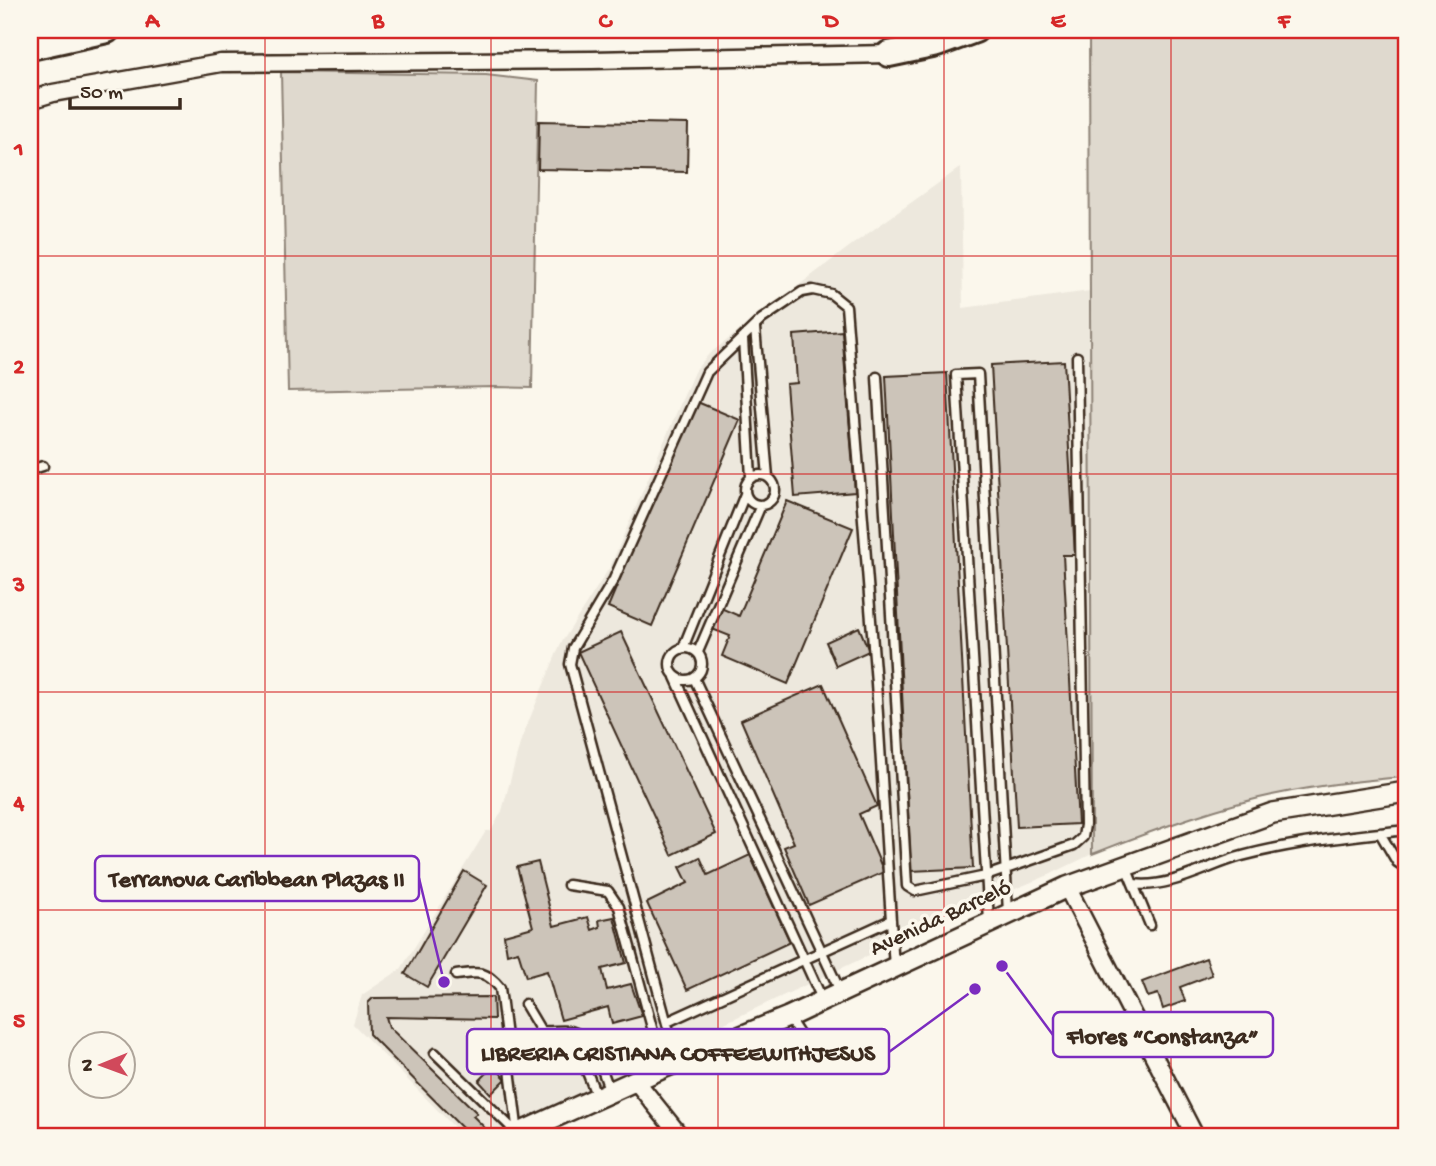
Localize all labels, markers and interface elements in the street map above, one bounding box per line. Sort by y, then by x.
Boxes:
text: A [144,9,160,36]
text: B [371,9,385,36]
text: C [599,9,614,36]
text: D [822,9,840,36]
text: E [1051,9,1067,36]
text: F [1277,9,1292,36]
scale bar [70,66,180,110]
text: 50 m [80,82,123,107]
text: 1 [13,137,24,164]
text: 2 [13,355,25,382]
text: 3 [12,573,25,600]
text: 4 [13,791,25,818]
callout: Terranova Caribbean Plazas II [95,856,419,901]
text: Terranova Caribbean Plazas II [107,867,405,896]
street label: Avenida Barceló [866,875,1016,963]
text: 5 [13,1009,25,1036]
callout: Flores “Constanza” [1053,1012,1273,1057]
text: Flores “Constanza” [1066,1024,1259,1053]
callout: LIBRERIA CRISTIANA COFFEEWITHJESUS [467,1029,889,1074]
north arrow [66,1030,136,1100]
text: LIBRERIA CRISTIANA COFFEEWITHJESUS [481,1041,876,1070]
text: N [77,1059,100,1072]

